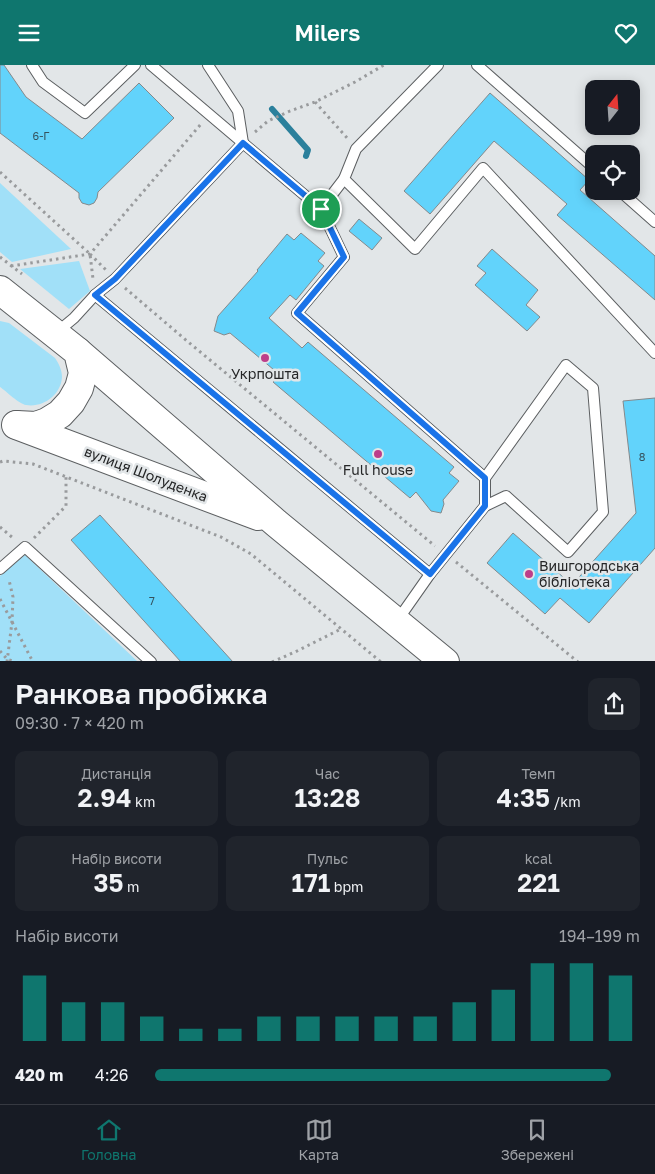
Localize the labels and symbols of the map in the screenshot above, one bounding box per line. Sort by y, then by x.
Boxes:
north arrow [585,80,640,135]
house number: 6-Г [33,129,50,142]
pin [300,188,342,230]
marker: Укрпошта [259,352,271,364]
place label: Укрпошта [231,365,299,382]
street label: вулиця Шолуденка [82,442,210,505]
marker: Full house [372,448,384,460]
house number: 8 [639,450,646,463]
place label: Full house [343,461,413,478]
place label: Вишгородська бібліотека [539,557,639,590]
marker: Вишгородська бібліотека [523,568,535,580]
house number: 7 [149,594,155,607]

